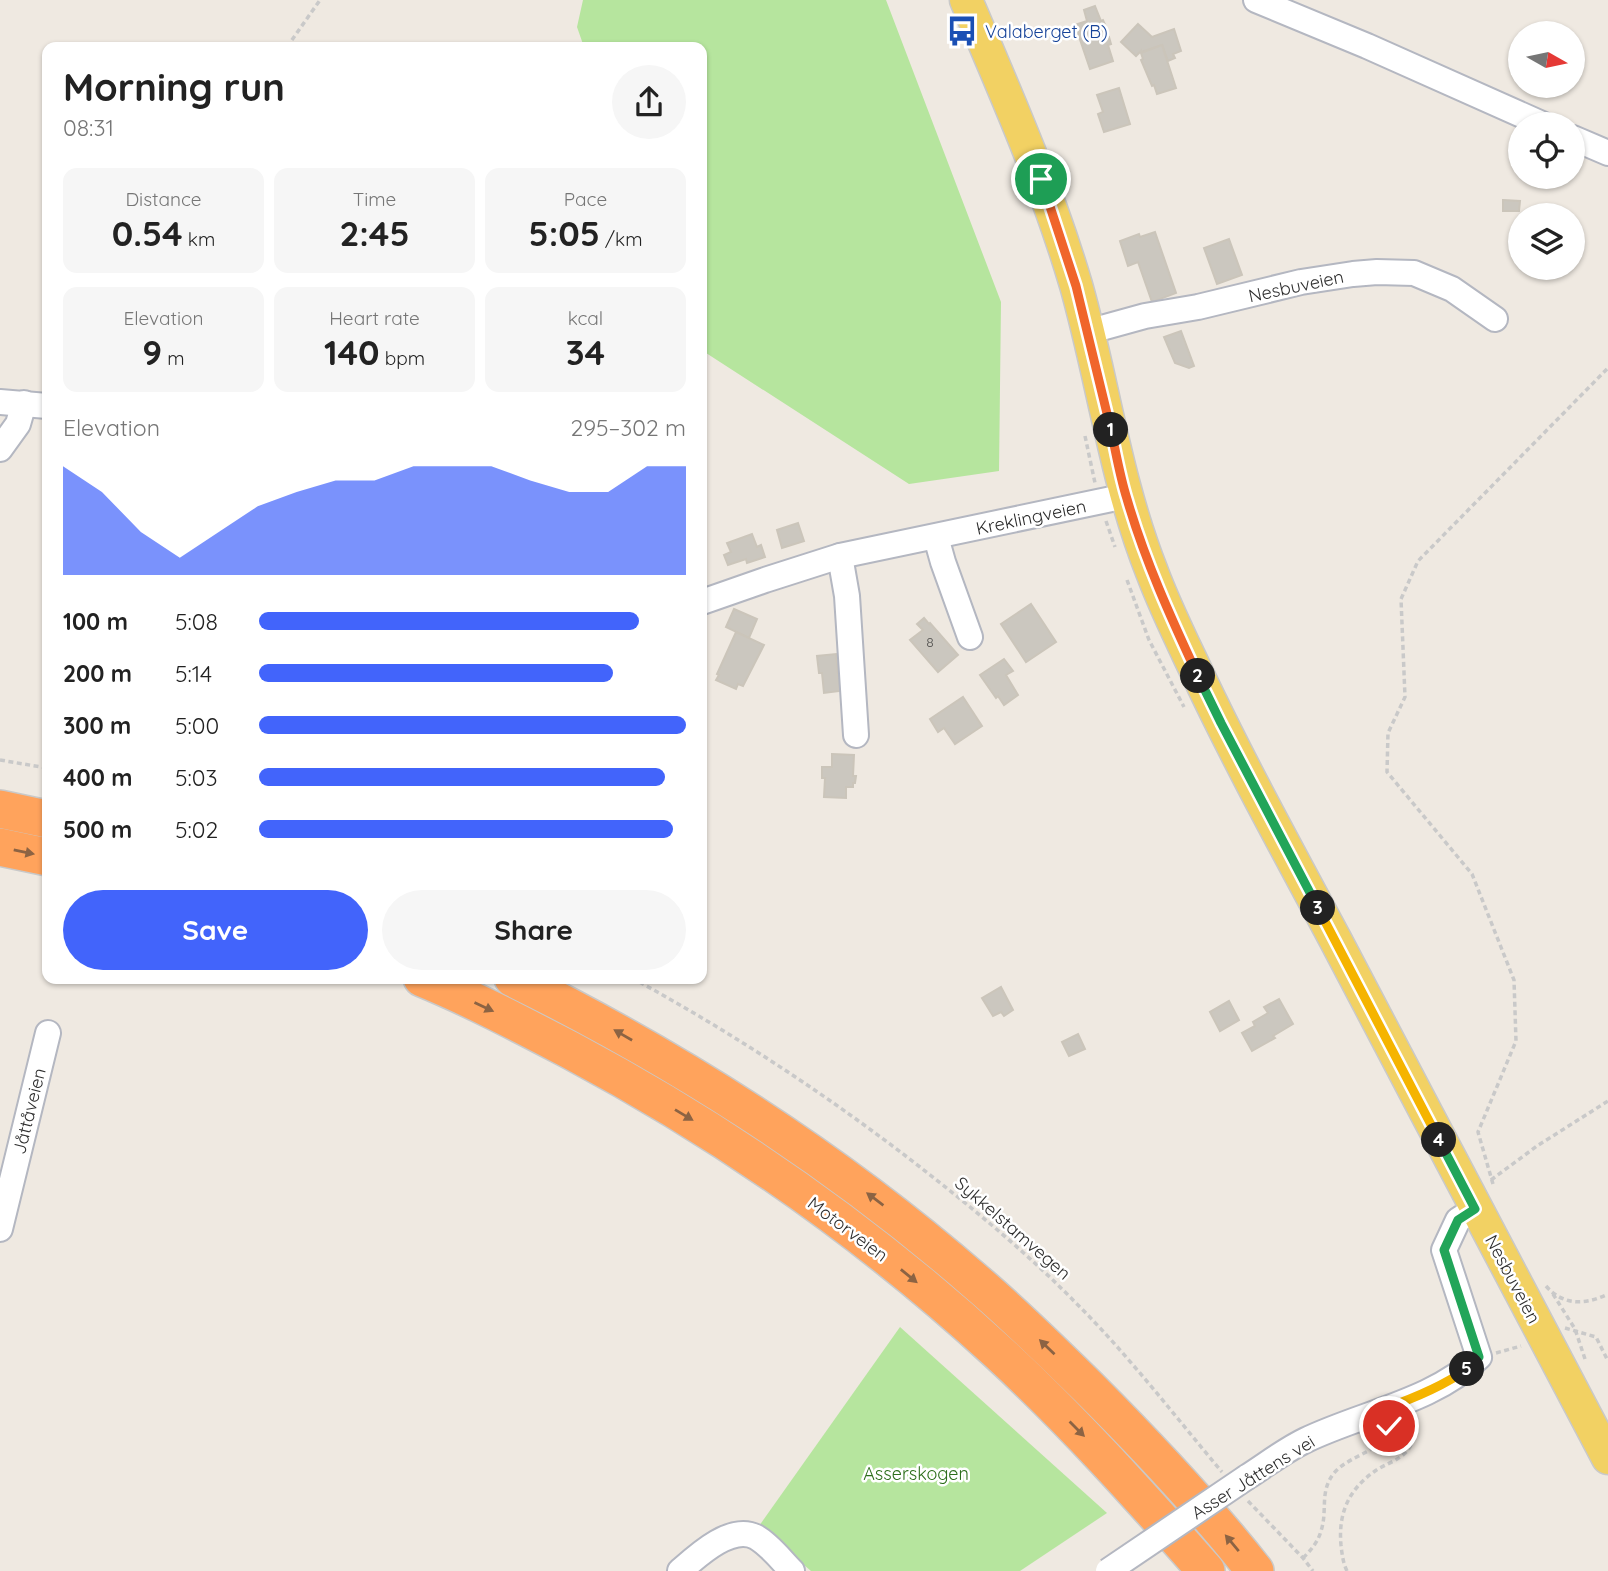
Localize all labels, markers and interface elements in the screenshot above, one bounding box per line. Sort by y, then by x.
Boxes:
bus stop icon: Valaberget (B) [945,14,979,48]
place label: Valaberget (B) [985,20,1108,43]
north arrow [1508,21,1586,98]
map controls [1508,21,1585,280]
text: Morning run [63,63,285,111]
button: share [612,65,686,139]
button: locate [1508,112,1585,189]
text: 08:31 [63,113,114,142]
pin [1011,149,1071,209]
icon: arrive [1022,160,1060,198]
text: Distance [125,187,202,211]
text: Time [353,187,396,211]
text: Pace [564,187,607,211]
button: layers [1508,203,1585,280]
text: 0.54 [112,211,183,255]
text: 2:45 [339,211,410,255]
text: 5:05 [529,211,600,255]
text: km [183,227,215,251]
text: /km [600,227,642,251]
street label: Nesbuveien [1246,265,1346,307]
text: Elevation [123,306,204,330]
text: Heart rate [329,306,420,330]
text: kcal [568,306,603,330]
text: 9 [142,330,162,374]
text: 140 [324,330,380,374]
text: 34 [566,330,605,374]
text: m [162,346,185,370]
text: bpm [380,346,425,370]
pin: 1 [1094,412,1128,448]
text: Elevation [63,413,160,442]
text: 295–302 m [570,413,686,442]
text: 1 [1107,417,1114,441]
street label: Kreklingveien [974,494,1088,540]
text: 100 m [63,607,128,636]
text: 5:08 [175,607,218,636]
house number: 8 [926,633,934,651]
pin: 2 [1180,658,1216,694]
text: 200 m [63,659,132,688]
text: 5:14 [175,659,212,688]
text: 2 [1192,663,1203,687]
text: 300 m [63,711,131,740]
text: 5:00 [175,711,219,740]
text: 400 m [63,763,132,792]
text: 5:03 [175,763,218,792]
text: 500 m [63,815,132,844]
text: 5:02 [175,815,218,844]
one-way arrow [13,846,35,857]
button: Save [63,890,368,970]
button: Share [382,890,686,970]
pin: 3 [1300,890,1336,926]
text: 3 [1312,895,1323,919]
one-way arrow [474,1001,494,1013]
one-way arrow [613,1029,632,1041]
street label: Jåttåveien [7,1065,51,1157]
one-way arrow [675,1109,694,1122]
pin: 4 [1422,1122,1456,1158]
text: 4 [1433,1127,1444,1151]
street label: Sykkelstamvegen [950,1171,1076,1285]
street label: Motorveien [803,1191,893,1267]
one-way arrow [866,1193,884,1207]
street label: Nesbuveien [1480,1231,1546,1327]
one-way arrow [900,1268,918,1283]
one-way arrow [1039,1340,1056,1356]
pin: 5 [1450,1352,1484,1386]
text: 5 [1461,1356,1472,1380]
pin [1359,1396,1419,1456]
icon: check [1370,1407,1408,1445]
one-way arrow [1069,1421,1085,1437]
street label: Asser Jåttens vei [1187,1430,1319,1524]
park label: Asserskogen [863,1462,969,1485]
one-way arrow [1224,1534,1240,1552]

